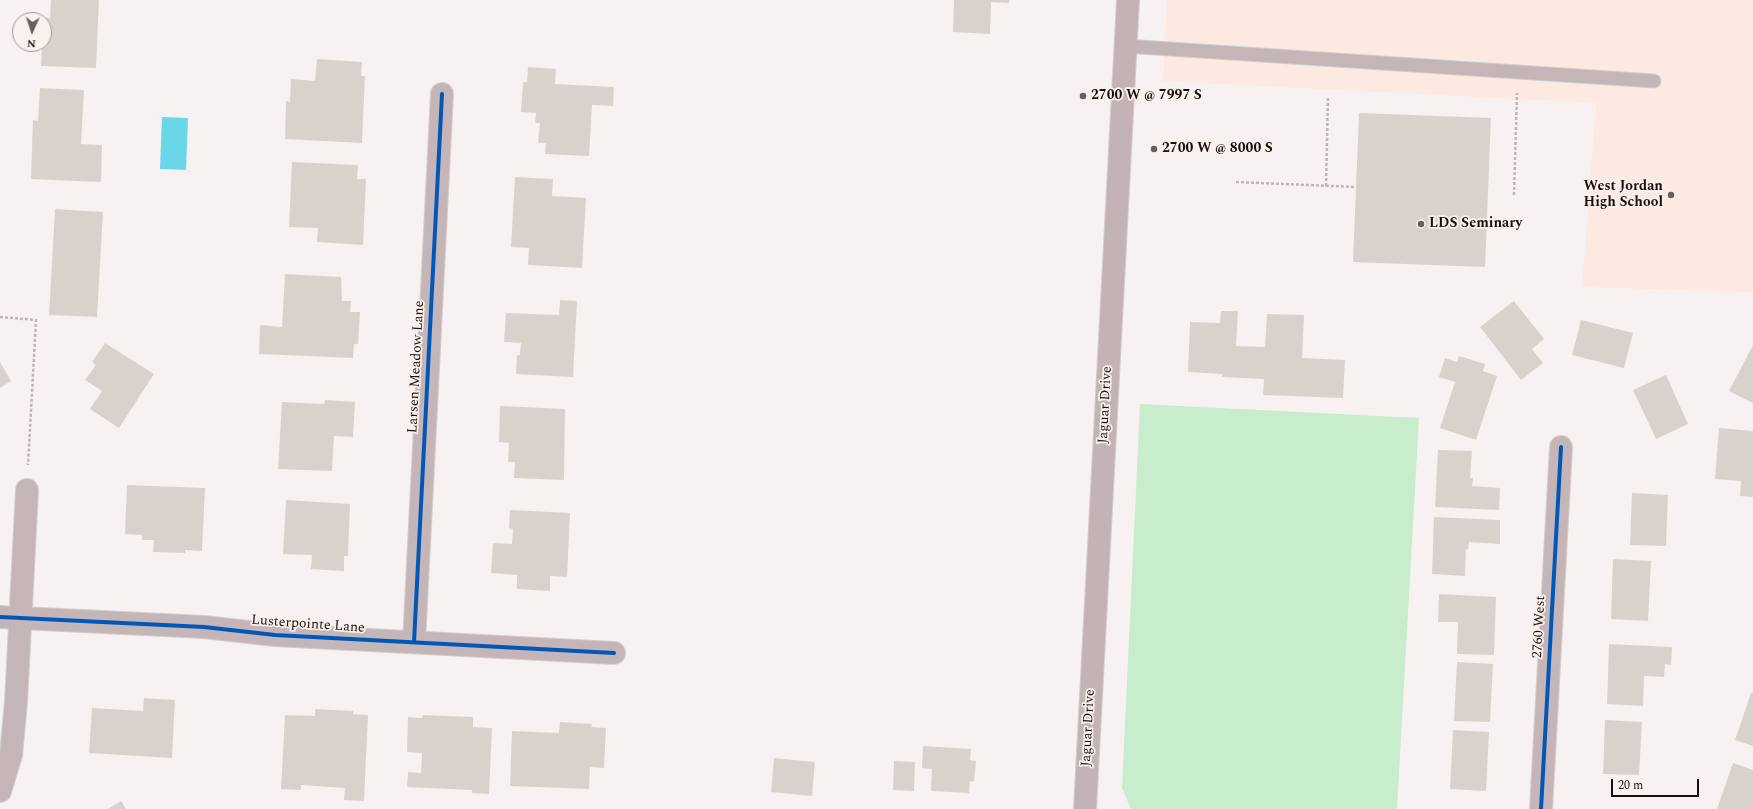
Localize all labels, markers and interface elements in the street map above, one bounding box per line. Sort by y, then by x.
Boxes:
north arrow [12,12,52,52]
text: N [26,35,36,52]
place label: 2700 W @ 7997 S [1091,88,1202,104]
marker: 2700 W @ 7997 S [1078,91,1088,101]
place label: 2700 W @ 8000 S [1162,141,1273,157]
marker: 2700 W @ 8000 S [1149,144,1159,154]
place label: West Jordan High School [1583,179,1663,212]
marker: West Jordan High School [1666,190,1676,200]
place label: LDS Seminary [1429,216,1522,232]
marker: LDS Seminary [1416,219,1426,229]
street label: Larsen Meadow Lane [405,300,429,434]
street label: Jaguar Drive [1096,366,1116,444]
street label: 2760 West [1530,595,1550,659]
street label: Lusterpointe Lane [251,613,365,637]
street label: Jaguar Drive [1079,689,1099,767]
scale bar [1613,771,1701,797]
text: 20 m [1618,776,1643,795]

